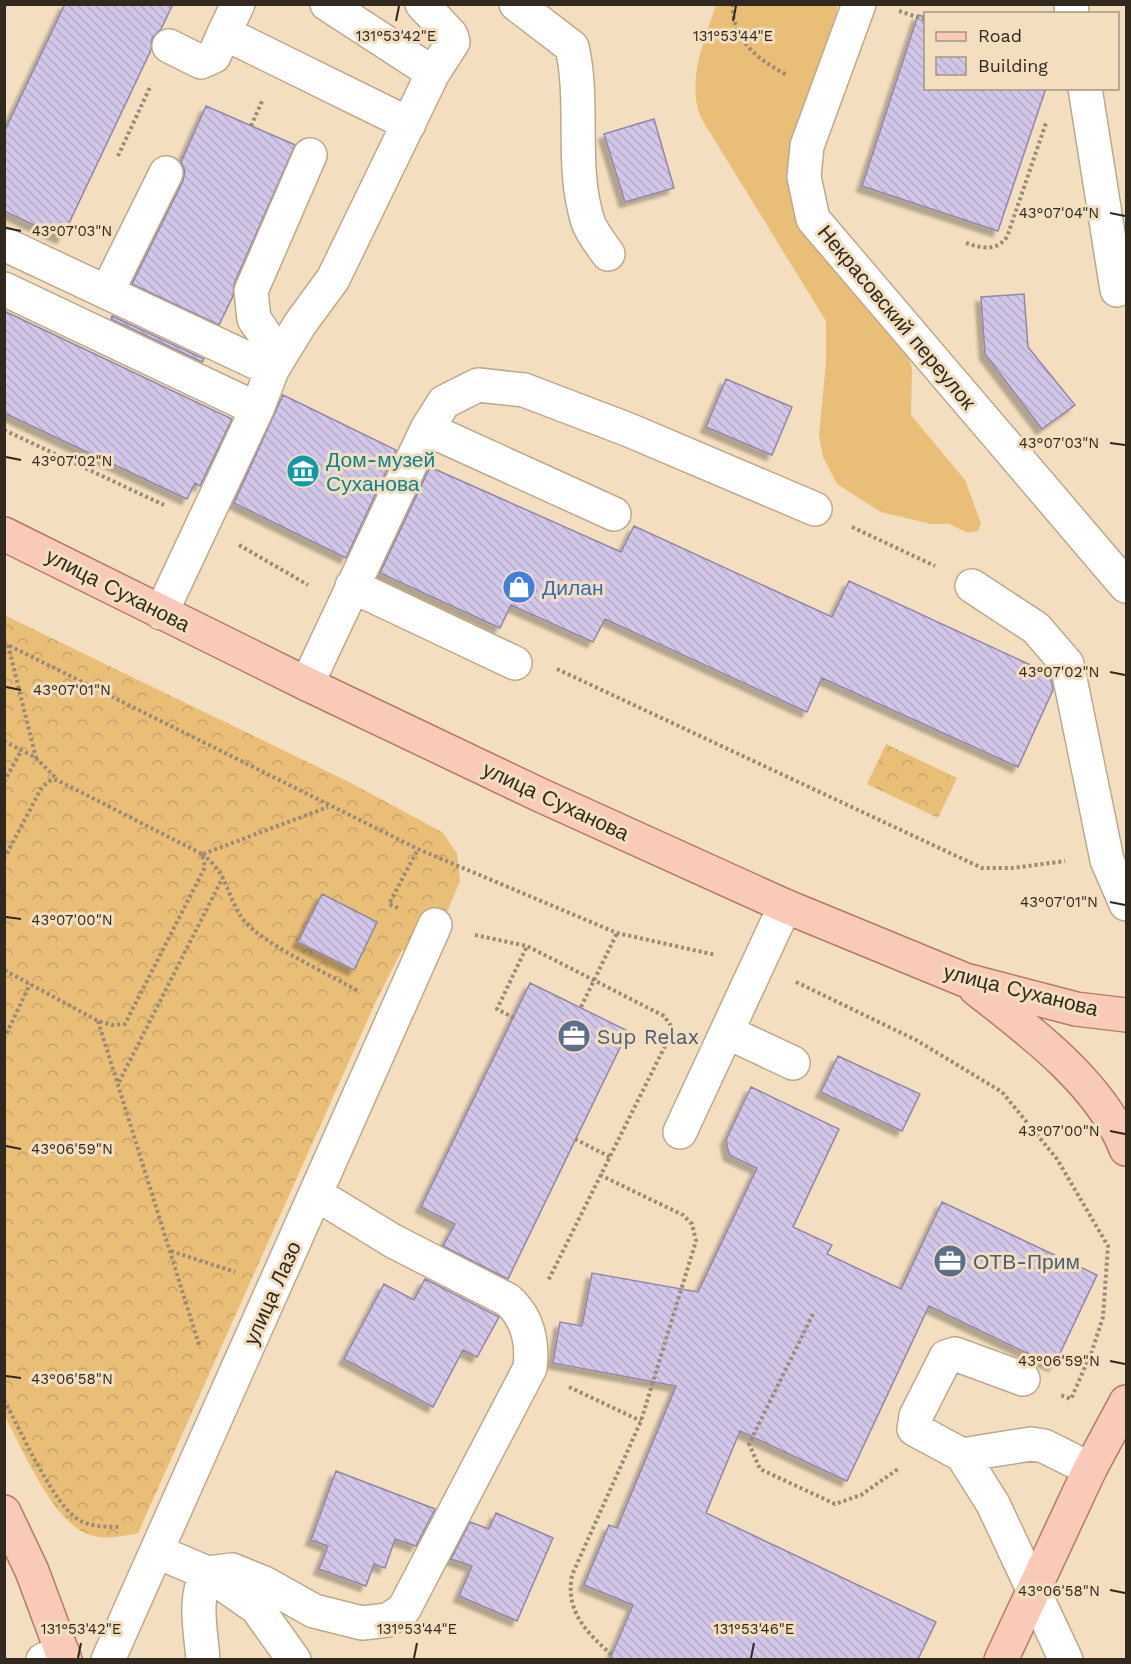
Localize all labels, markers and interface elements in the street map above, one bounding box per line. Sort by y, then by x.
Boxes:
legend [924,12,1119,90]
text: Road [978,25,1022,46]
text: 131°53'42"E [356,27,436,45]
text: 131°53'44"E [693,27,773,45]
text: Building [978,55,1048,76]
text: 43°07'04"N [1019,204,1099,222]
street label: Некрасовский переулок [813,220,982,415]
text: 43°07'03"N [32,222,112,240]
text: 43°07'03"N [1019,434,1099,452]
place label: Дом-музей Суханова [326,447,435,496]
text: 43°07'02"N [32,452,112,470]
museum icon: Дом-музей Суханова [285,453,321,489]
street label: улица Суханова [42,543,195,637]
shop icon: Дилан [501,569,537,605]
place label: Дилан [542,575,603,600]
text: 43°07'02"N [1019,663,1099,681]
text: 43°07'01"N [33,681,111,699]
street label: улица Суханова [479,756,633,846]
text: 43°07'01"N [1020,893,1098,911]
text: 43°07'00"N [31,911,113,929]
street label: улица Суханова [941,959,1101,1021]
office icon: Sup Relax [556,1018,592,1054]
place label: Sup Relax [597,1024,699,1049]
text: 43°07'00"N [1018,1122,1100,1140]
text: 43°06'59"N [31,1140,113,1158]
street label: улица Лазо [238,1237,306,1349]
office icon: ОТВ-Прим [932,1243,968,1279]
place label: ОТВ-Прим [973,1249,1080,1274]
text: 43°06'59"N [1018,1352,1100,1370]
text: 43°06'58"N [31,1370,113,1388]
text: 43°06'58"N [1018,1582,1100,1600]
text: 131°53'42"E [41,1620,121,1638]
text: 131°53'44"E [377,1620,457,1638]
text: 131°53'46"E [714,1620,794,1638]

